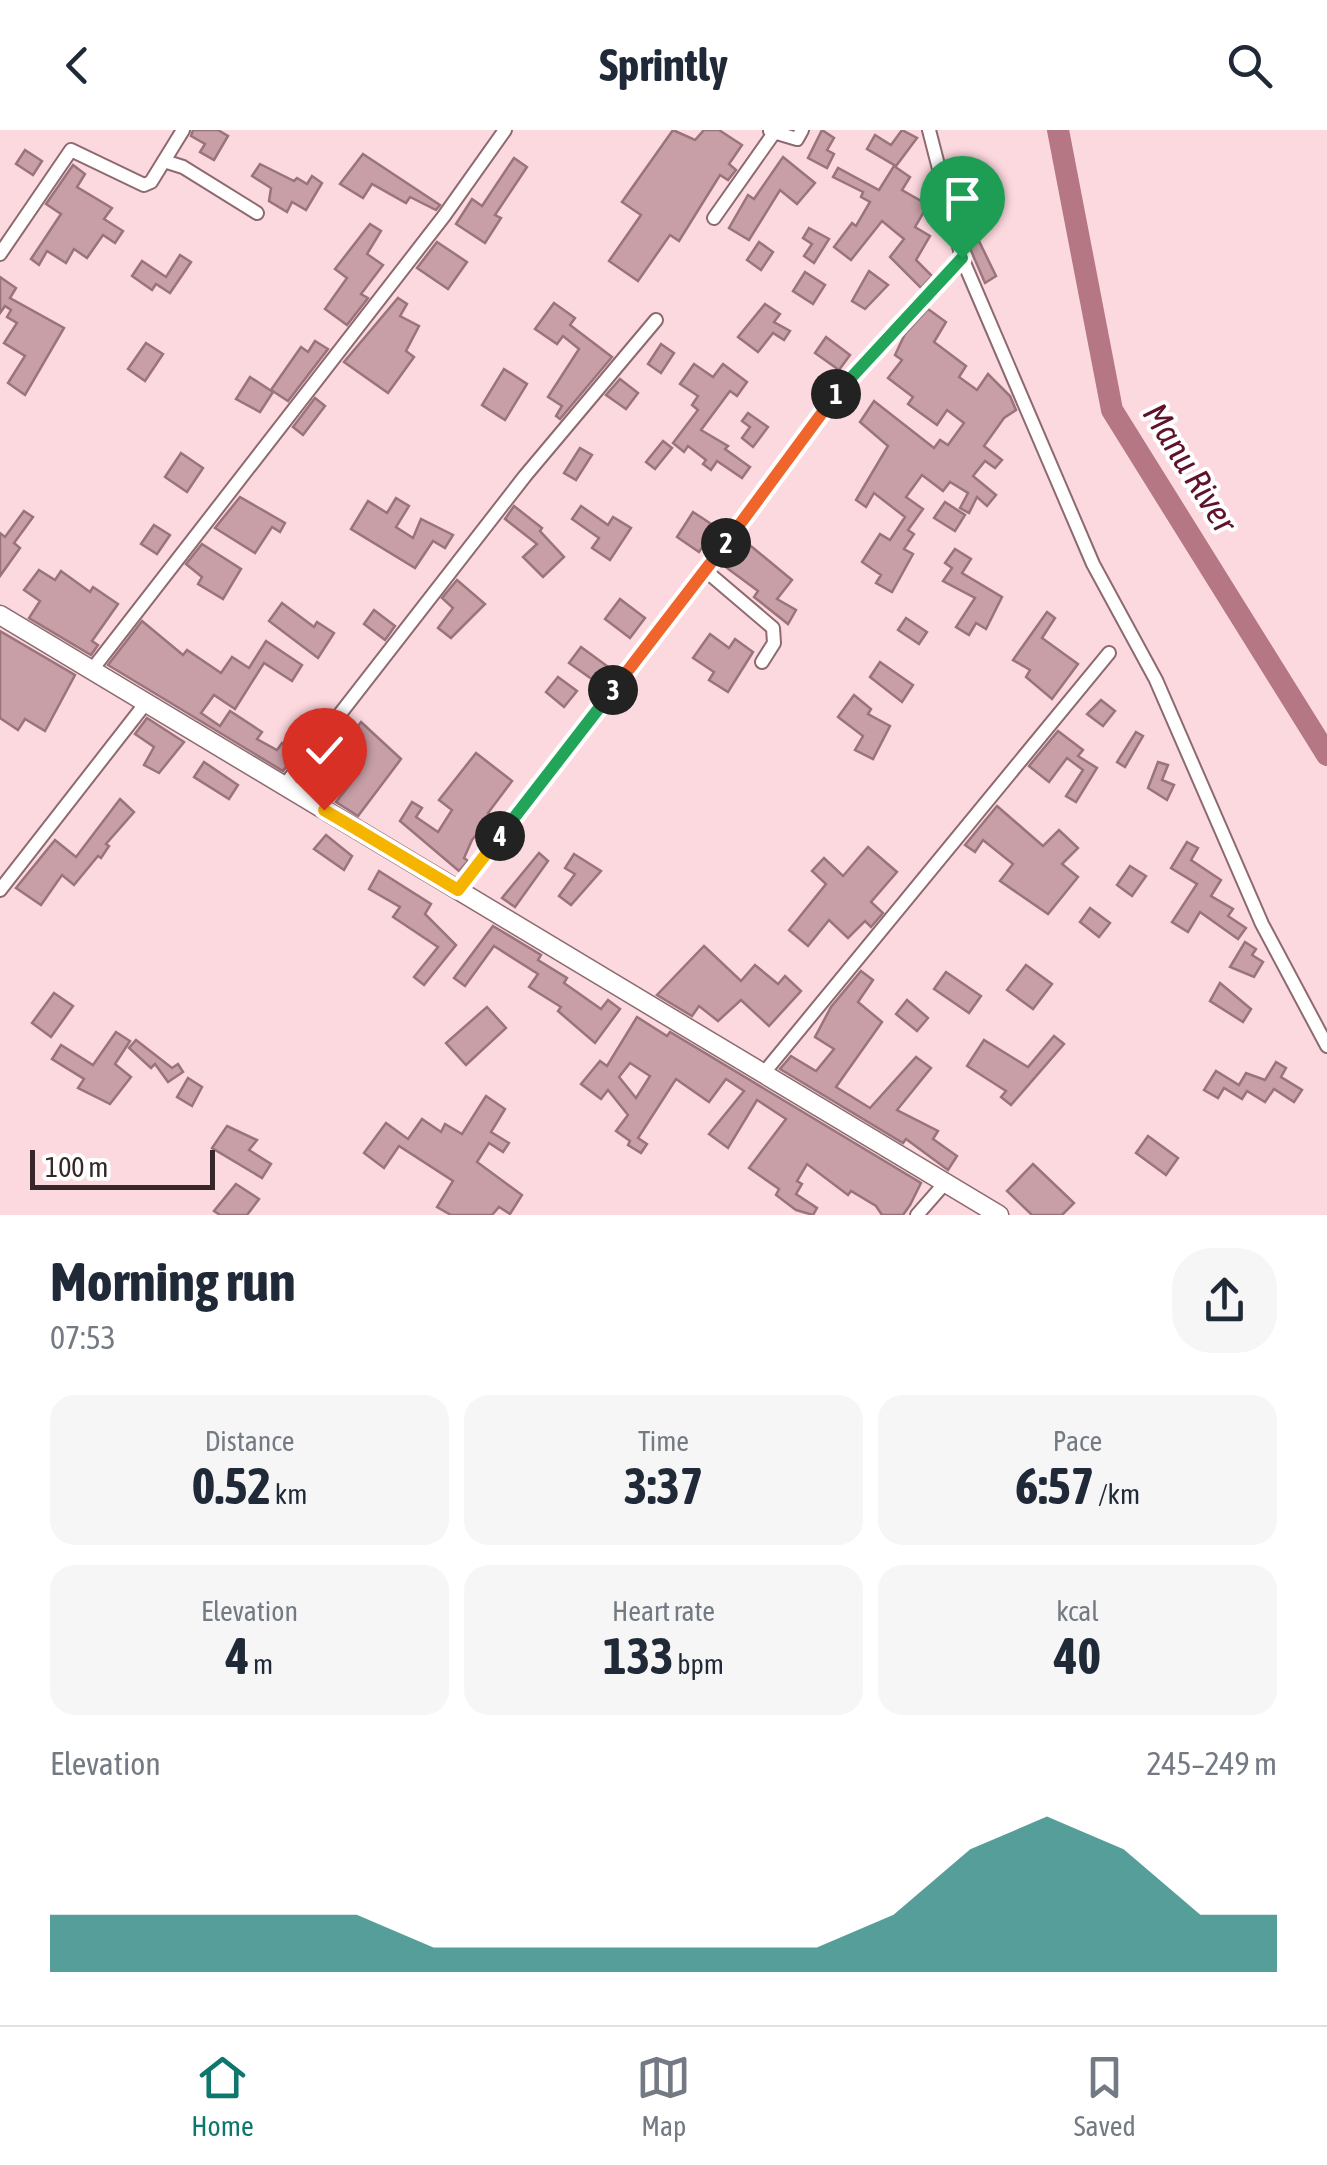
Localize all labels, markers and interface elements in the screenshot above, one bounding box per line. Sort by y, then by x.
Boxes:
icon: back [50,38,105,93]
icon: search [1222,38,1277,93]
text: Sprintly [599,39,728,91]
pin [920,156,1005,259]
icon: arrive [935,171,990,226]
pin: 1 [811,369,861,419]
text: 1 [829,378,843,410]
water label: Manu River [1136,396,1247,541]
pin: 2 [701,518,751,568]
text: 2 [719,527,733,559]
pin: 3 [588,665,638,715]
text: 3 [606,674,620,706]
pin [282,708,367,811]
icon: check [297,723,352,778]
pin: 4 [475,811,525,861]
text: 4 [493,820,507,852]
scale bar [30,1145,215,1190]
text: 100 m [45,1151,108,1183]
button: share [1172,1248,1277,1353]
text: Morning run [50,1250,296,1313]
text: 07:53 [50,1319,116,1356]
text: Distance [205,1425,294,1457]
text: Time [638,1425,689,1457]
text: Pace [1053,1425,1102,1457]
text: 0.52 [192,1457,271,1515]
text: 3:37 [624,1457,703,1515]
text: 6:57 [1015,1457,1094,1515]
text: km [271,1478,307,1510]
text: /km [1094,1478,1140,1510]
text: Elevation [201,1595,298,1627]
text: Heart rate [612,1595,715,1627]
text: kcal [1056,1595,1099,1627]
text: 4 [226,1627,249,1685]
text: 133 [603,1627,673,1685]
text: 40 [1054,1627,1101,1685]
text: m [249,1648,273,1680]
text: bpm [673,1648,724,1680]
text: Elevation [50,1745,161,1782]
text: 245–249 m [1147,1745,1277,1782]
tab: Home [191,2050,254,2142]
tab: Map [636,2050,691,2142]
tab: Saved [1074,2050,1136,2142]

